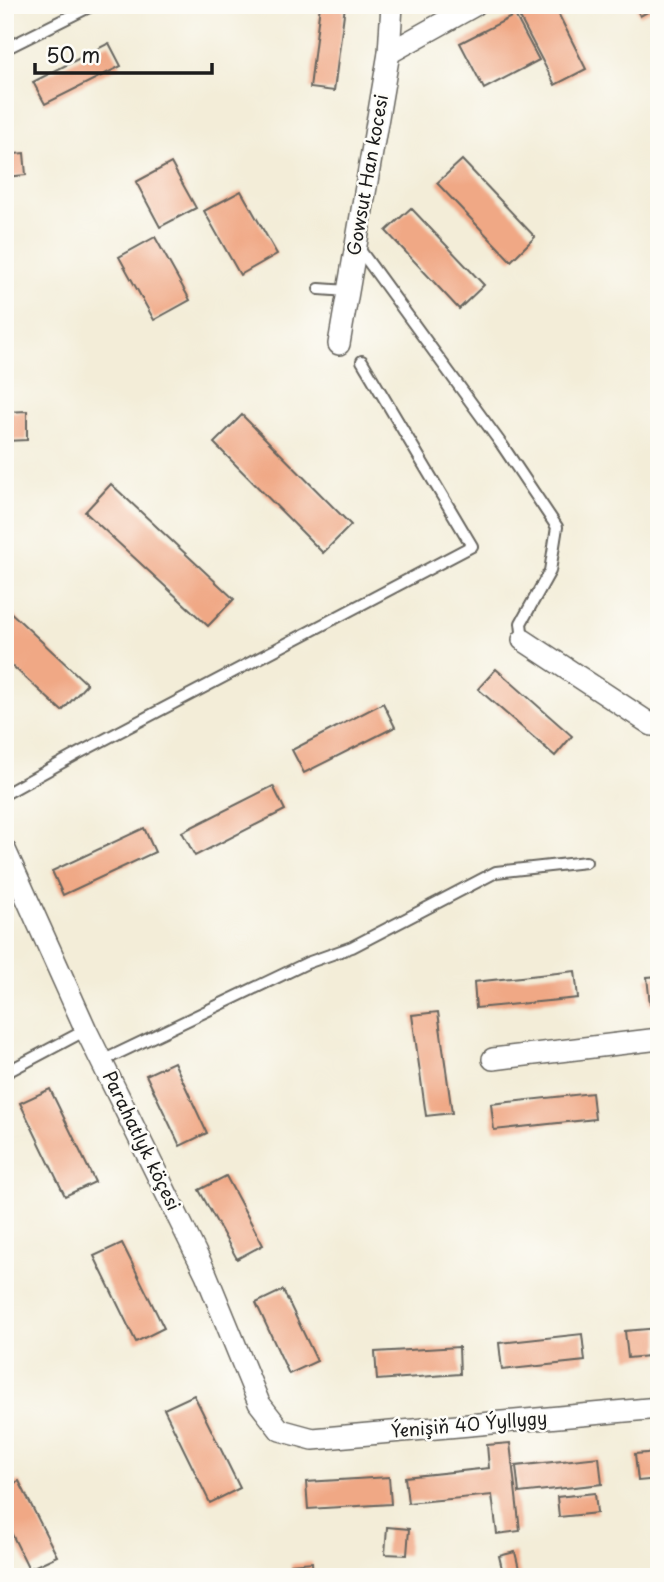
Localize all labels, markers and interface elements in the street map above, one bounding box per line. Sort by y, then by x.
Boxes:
scale bar [35,32,212,76]
text: 50 m [46,38,100,70]
street label: Gowsut Han kocesi [339,92,394,257]
street label: Parahatlyk köçesi [97,1066,188,1215]
street label: Ýenişiň 40 Ýyllygy [390,1403,548,1444]

